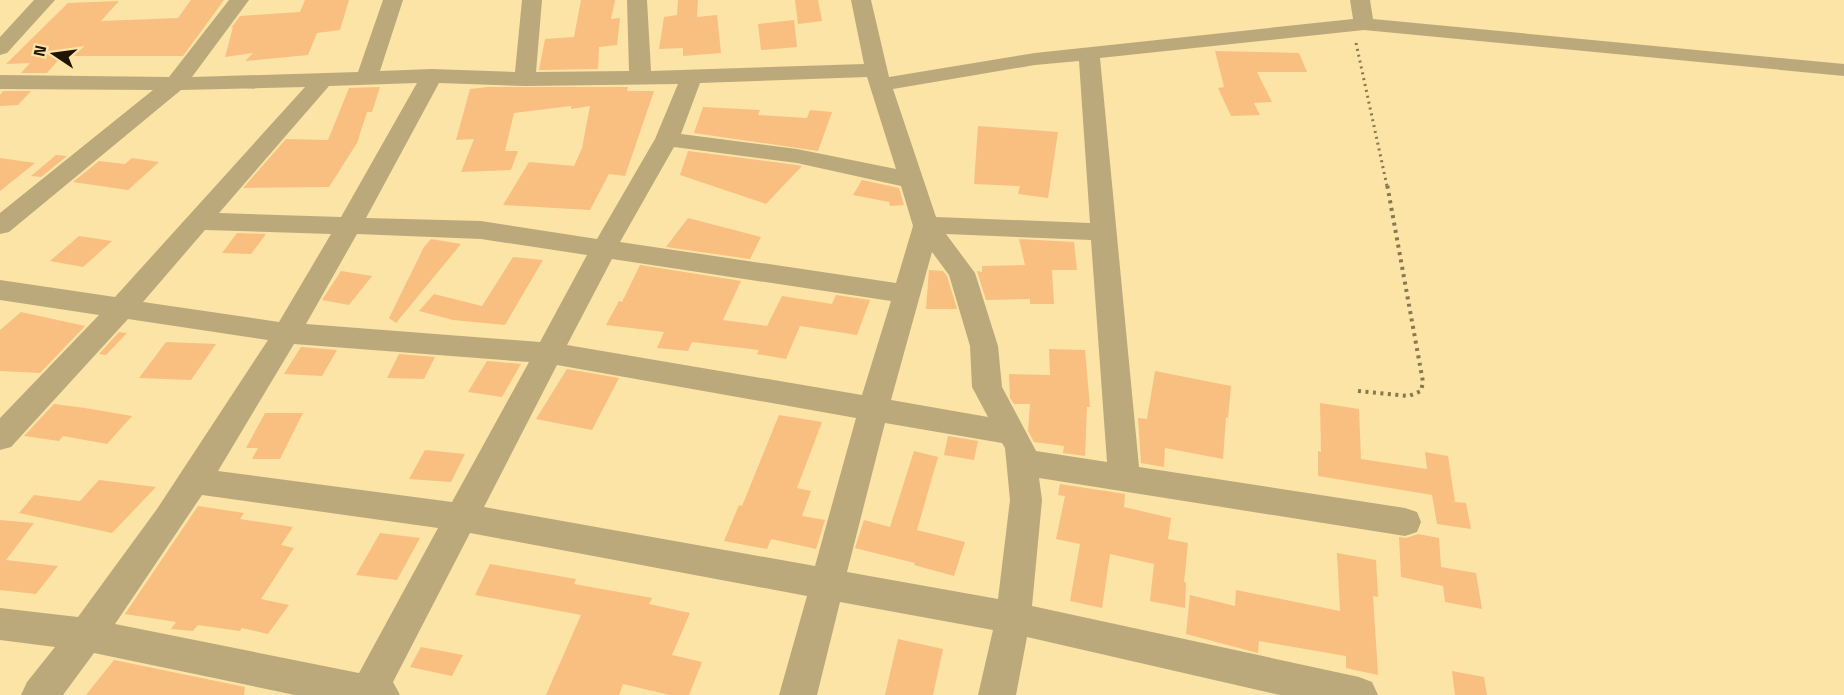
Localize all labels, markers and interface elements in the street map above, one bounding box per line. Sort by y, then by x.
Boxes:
north arrow [24,24,84,84]
text: N [26,43,52,59]

